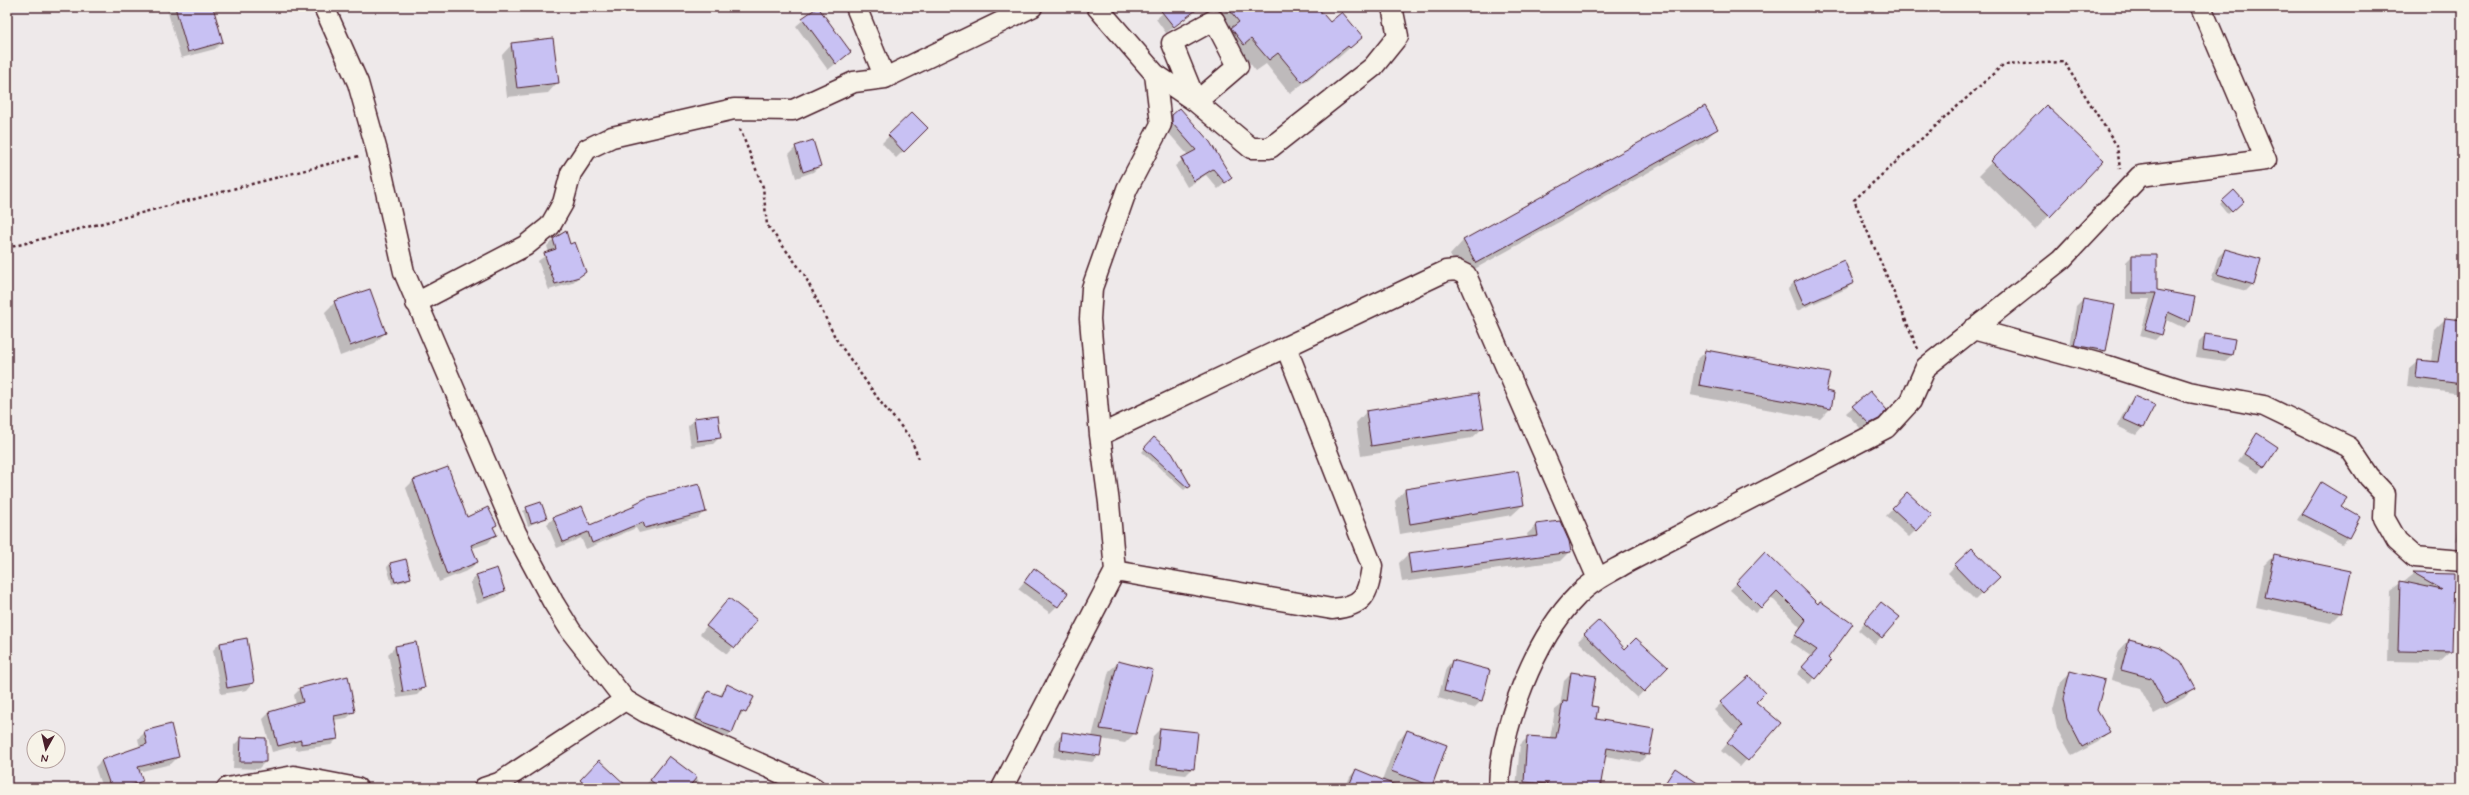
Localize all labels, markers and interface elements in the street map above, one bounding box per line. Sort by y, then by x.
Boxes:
north arrow [26,729,66,769]
text: N [40,750,49,765]

